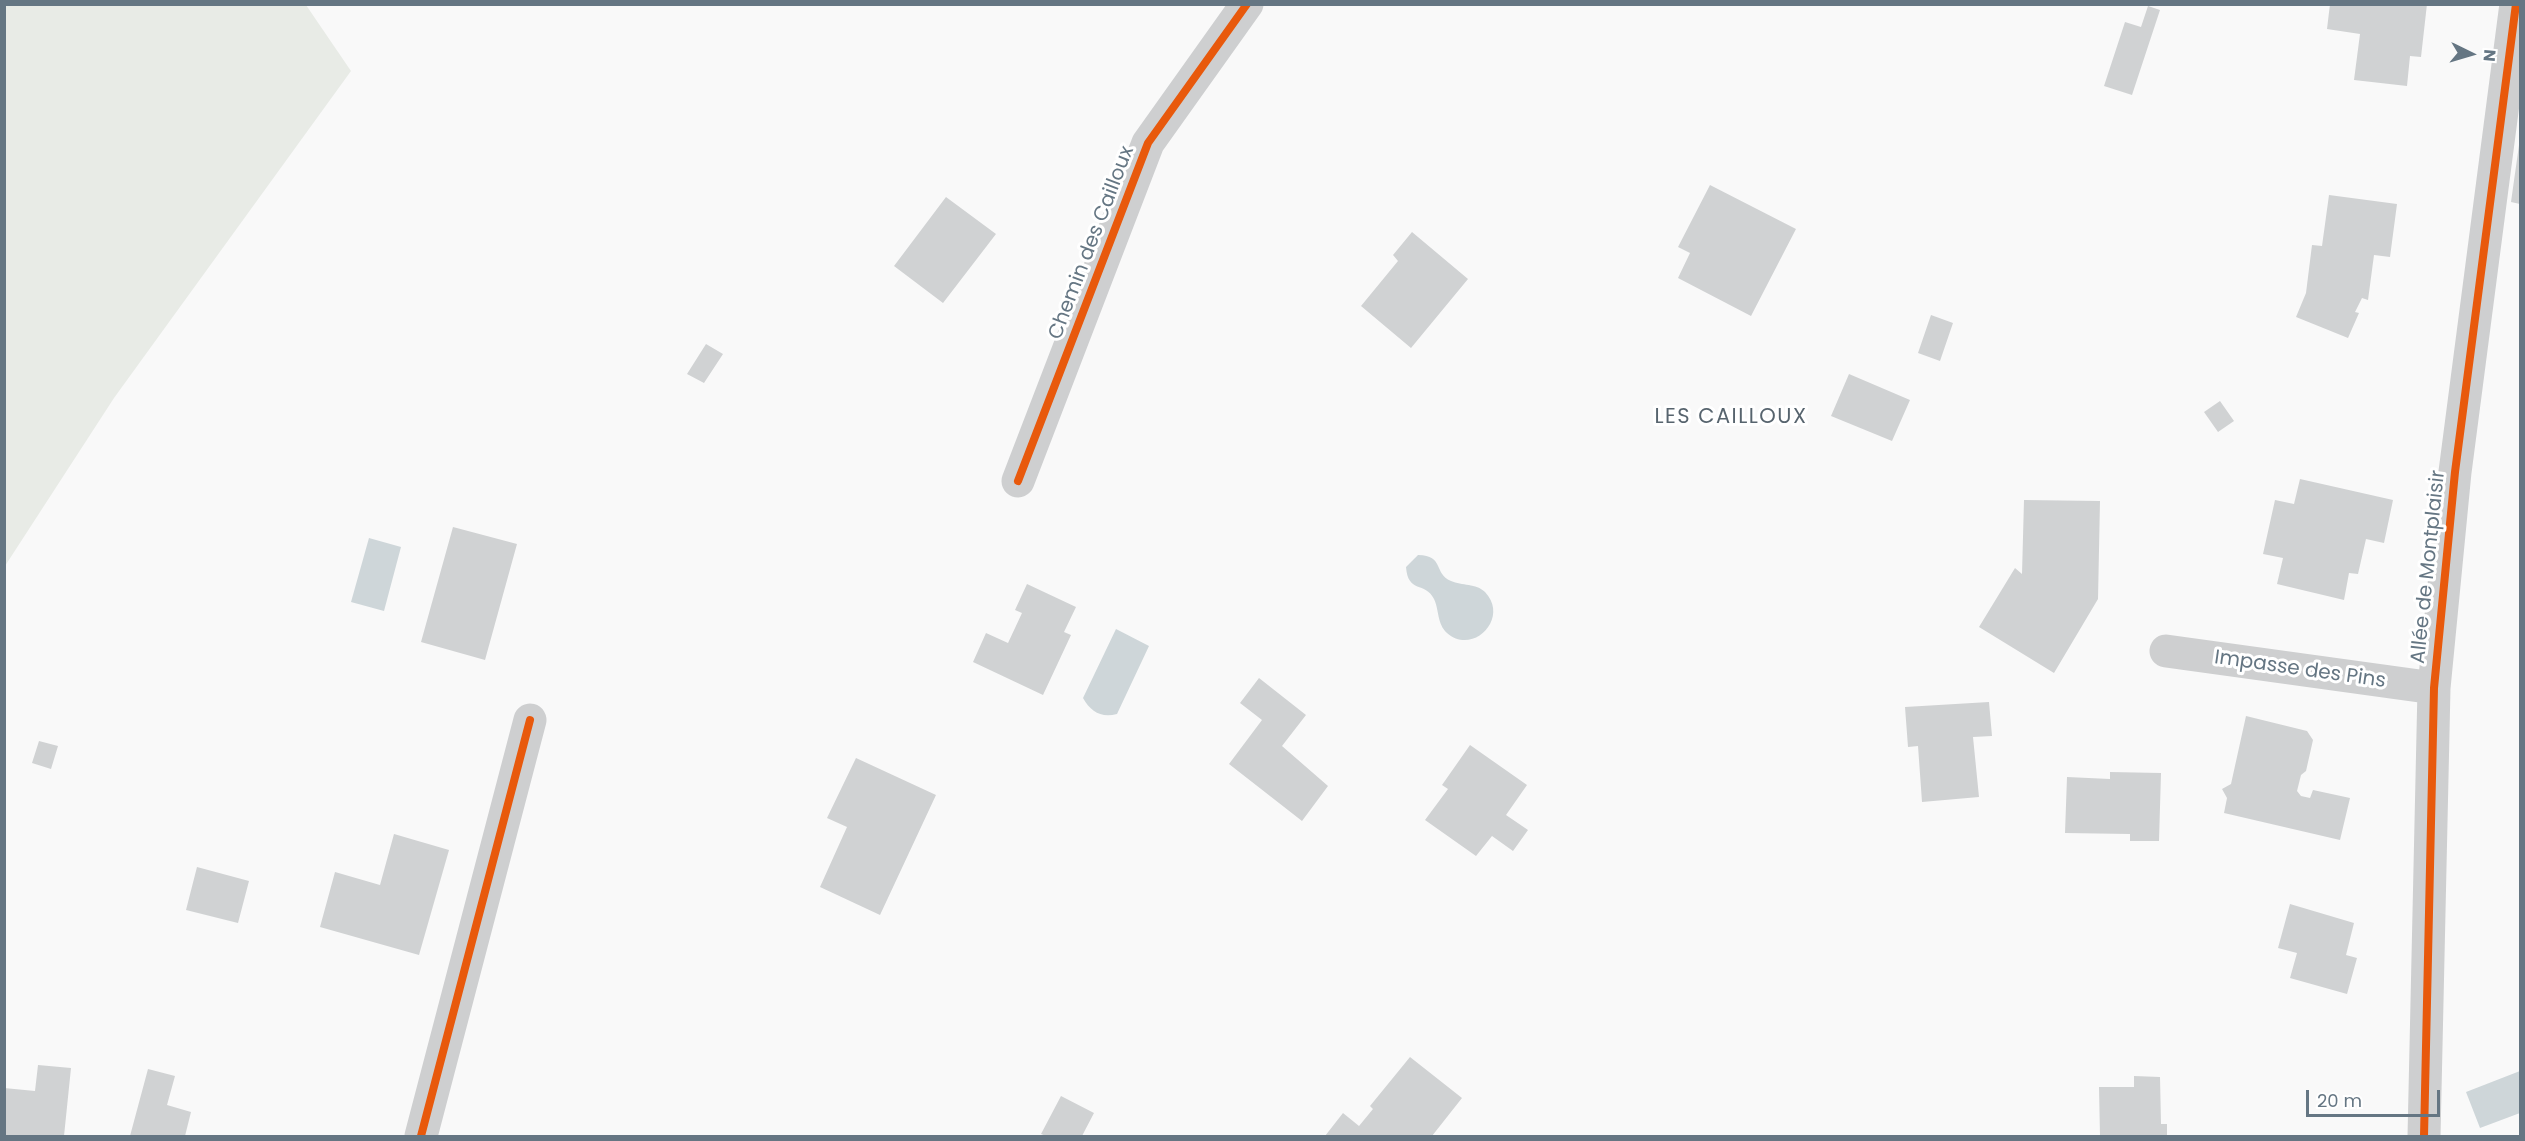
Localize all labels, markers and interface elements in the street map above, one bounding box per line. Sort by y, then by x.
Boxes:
north arrow [2441,24,2501,84]
text: N [2477,49,2501,63]
street label: Chemin des Cailloux [1044,143,1140,343]
district label: LES CAILLOUX [1654,405,1808,431]
street label: Allée de Montplaisir [2407,469,2451,665]
street label: Impasse des Pins [2213,646,2387,694]
scale bar [2309,1078,2442,1116]
text: 20 m [2317,1088,2362,1113]

